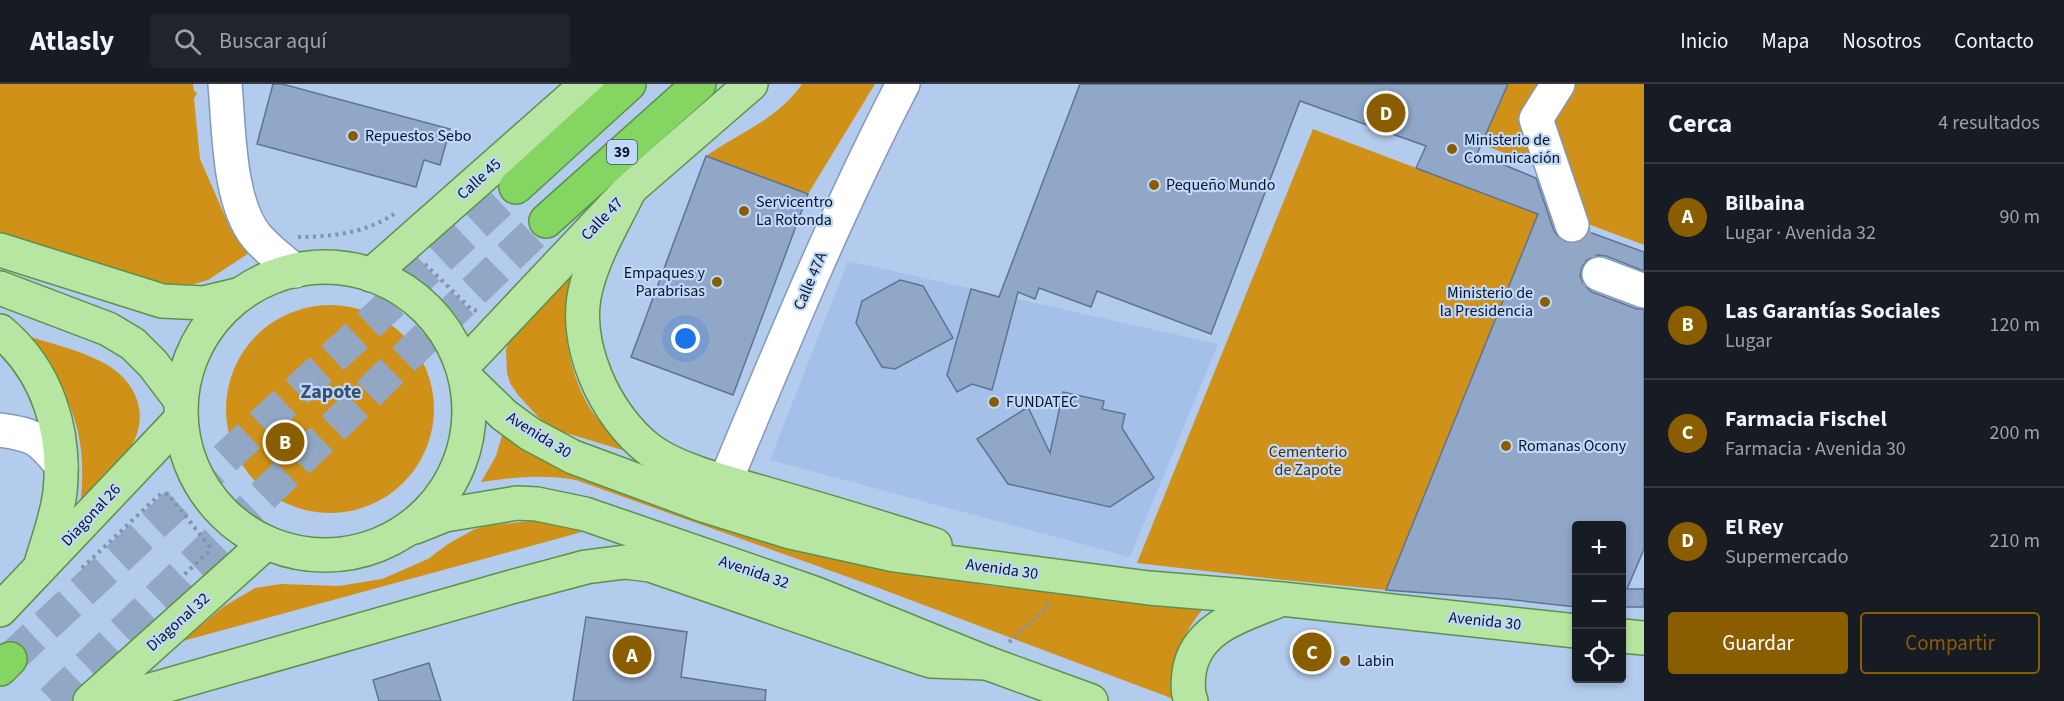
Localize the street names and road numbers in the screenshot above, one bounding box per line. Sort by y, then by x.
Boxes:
road number: 39 [607,140,637,164]
street label: Calle 45 [452,153,506,205]
street label: Calle 47 [576,192,628,245]
street label: Calle 47A [788,248,832,313]
street label: Avenida 30 [502,406,576,464]
street label: Diagonal 26 [56,479,126,551]
street label: Avenida 32 [716,550,792,594]
street label: Avenida 30 [964,553,1040,585]
street label: Diagonal 32 [142,588,215,656]
street label: Avenida 30 [1448,606,1522,636]

